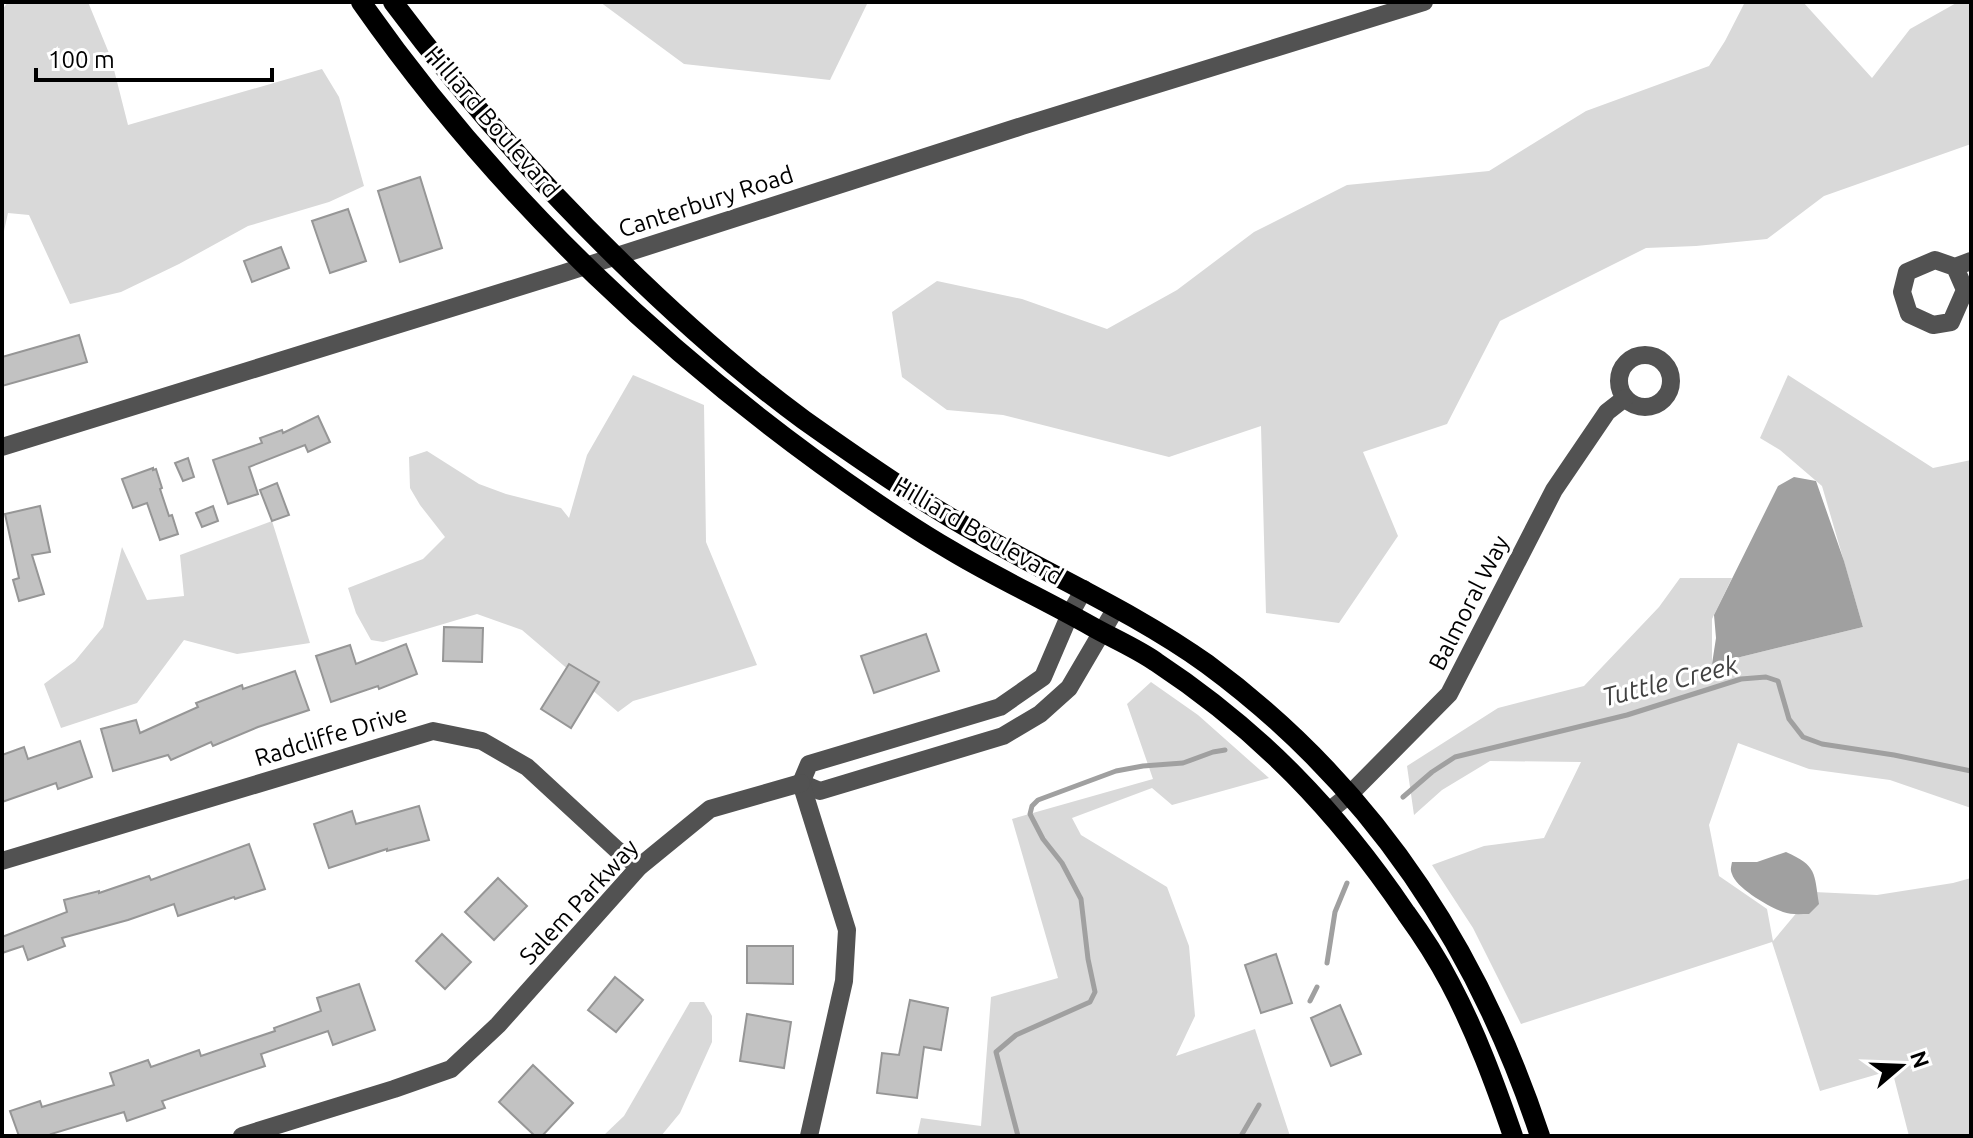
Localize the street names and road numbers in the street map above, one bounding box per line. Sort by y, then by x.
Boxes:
street label: Hilliard Boulevard [419,41,565,203]
street label: Canterbury Road [615,161,797,243]
street label: Hilliard Boulevard [889,471,1068,590]
street label: Balmoral Way [1423,531,1514,675]
street label: Radcliffe Drive [251,699,410,772]
street label: Salem Parkway [514,833,644,970]

